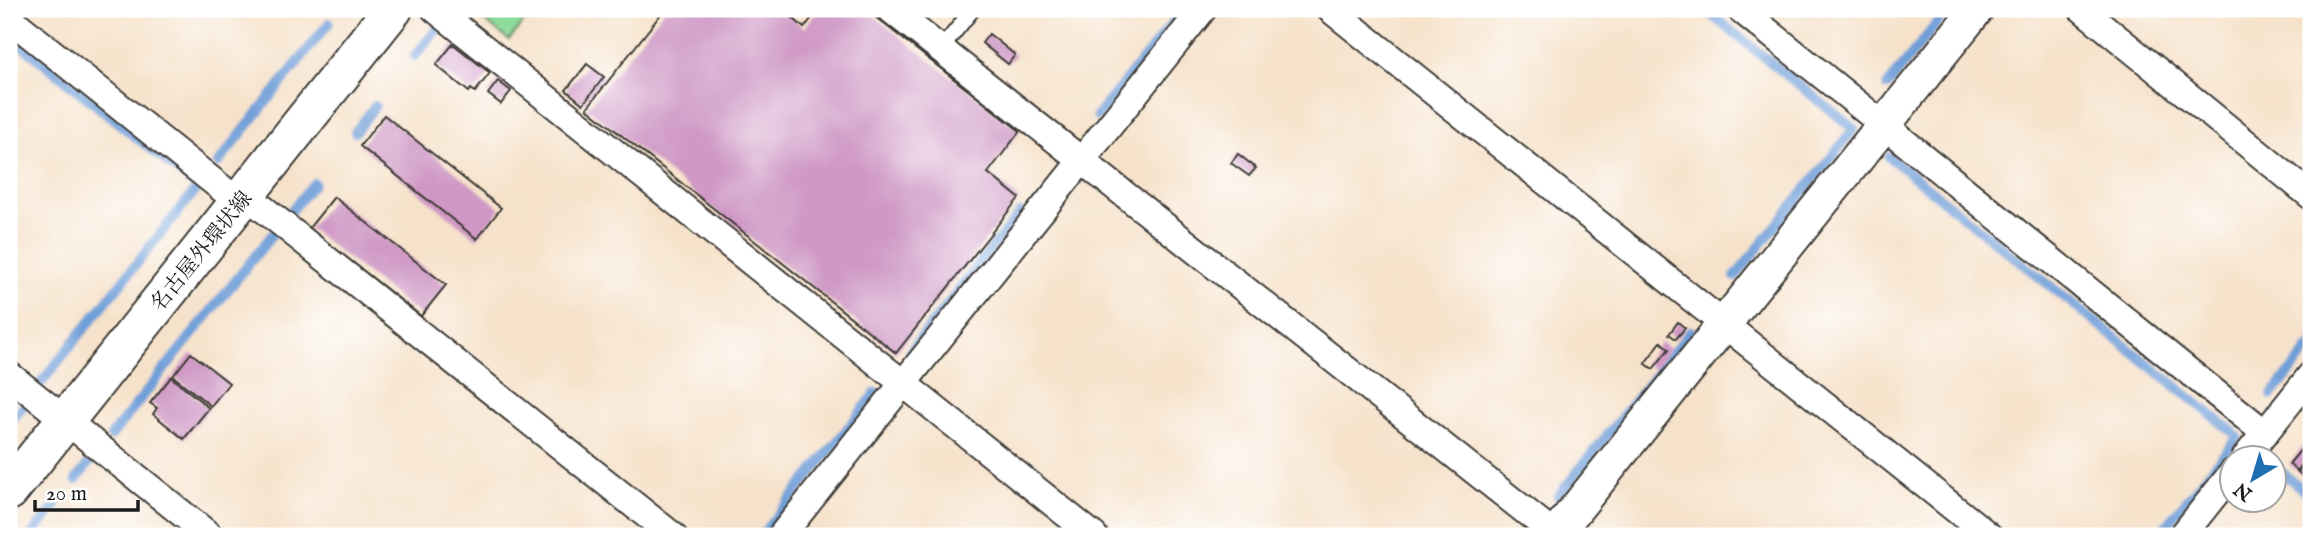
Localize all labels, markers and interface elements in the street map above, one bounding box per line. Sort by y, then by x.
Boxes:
street label: 名古屋外環状線 [145,186,259,318]
north arrow [2218,444,2288,514]
scale bar [35,468,138,512]
text: N [2229,476,2258,506]
text: 20 m [46,481,87,508]

